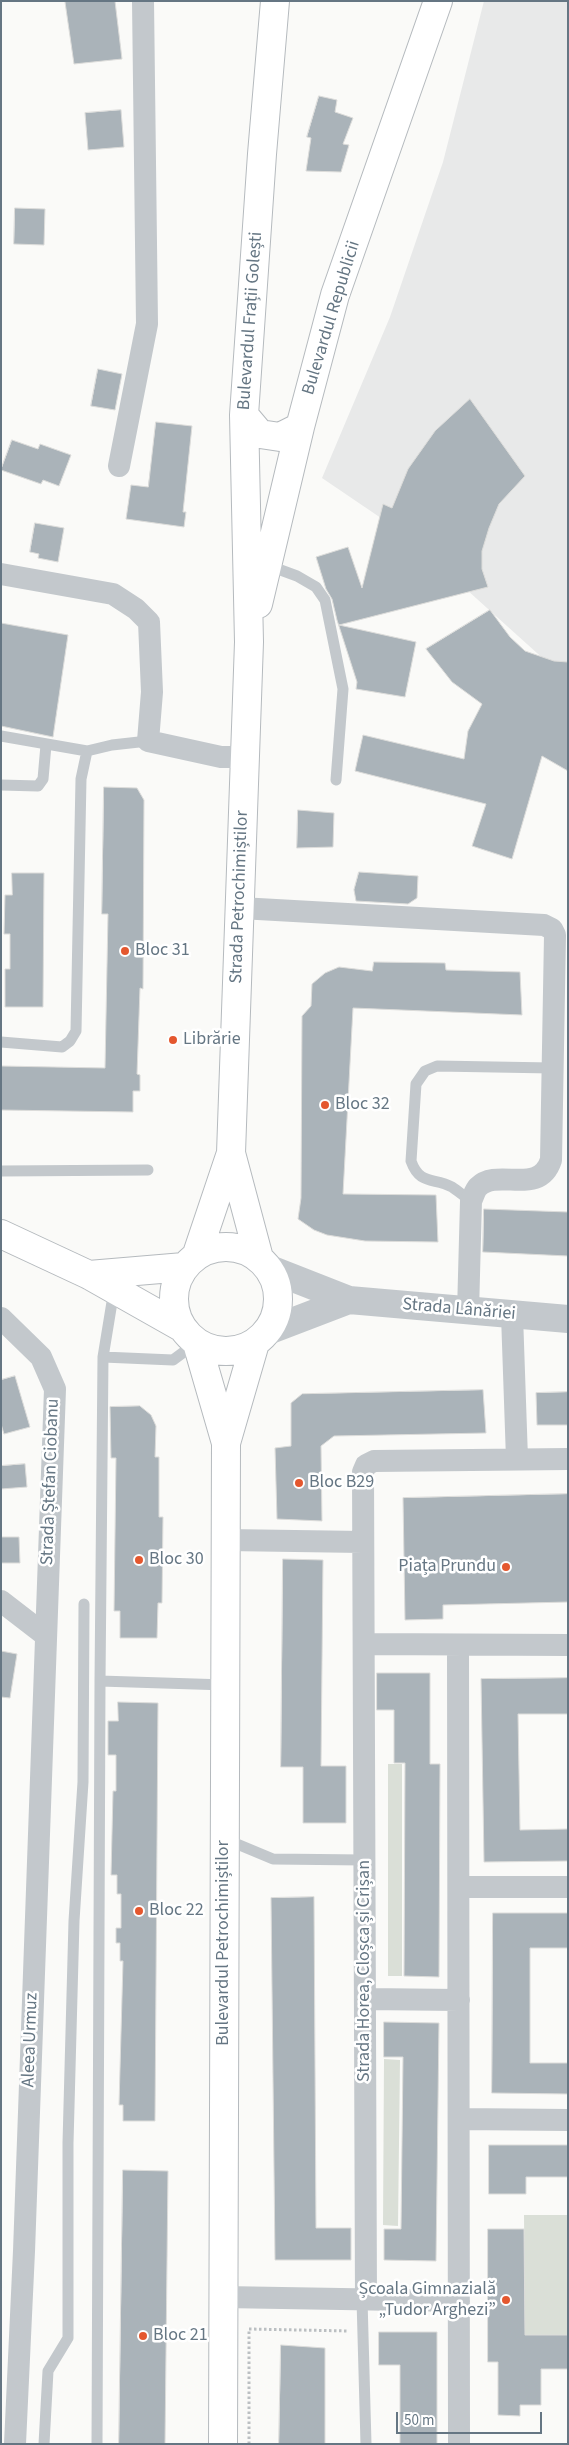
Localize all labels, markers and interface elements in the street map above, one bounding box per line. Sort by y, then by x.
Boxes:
street label: Bulevardul Frații Golești [234,231,268,411]
street label: Bulevardul Republicii [298,238,366,398]
street label: Strada Petrochimiștilor [226,810,254,984]
place label: Bloc 31 [135,940,190,962]
marker: Bloc 31 [119,945,131,957]
place label: Librărie [183,1029,241,1051]
marker: Librărie [167,1034,179,1046]
place label: Bloc 32 [335,1094,390,1116]
marker: Bloc 32 [319,1099,331,1111]
street label: Strada Lânăriei [401,1294,517,1326]
street label: Strada Ștefan Ciobanu [37,1398,65,1566]
place label: Bloc B29 [309,1472,374,1494]
marker: Bloc B29 [293,1477,305,1489]
place label: Bloc 30 [149,1549,204,1571]
marker: Bloc 30 [133,1554,145,1566]
place label: Piața Prundu [398,1556,496,1578]
marker: Piața Prundu [500,1561,512,1573]
street label: Bulevardul Petrochimiștilor [213,1840,235,2046]
street label: Strada Horea, Cloșca și Crișan [354,1860,376,2082]
place label: Bloc 22 [149,1900,204,1922]
marker: Bloc 22 [133,1905,145,1917]
street label: Aleea Urmuz [19,1992,43,2088]
place label: Școala Gimnazială „Tudor Arghezi” [359,2279,496,2322]
marker: Școala Gimnazială „Tudor Arghezi” [500,2294,512,2306]
place label: Bloc 21 [153,2325,208,2347]
marker: Bloc 21 [137,2330,149,2342]
scale bar [399,2402,545,2434]
text: 50 m [404,2410,434,2431]

